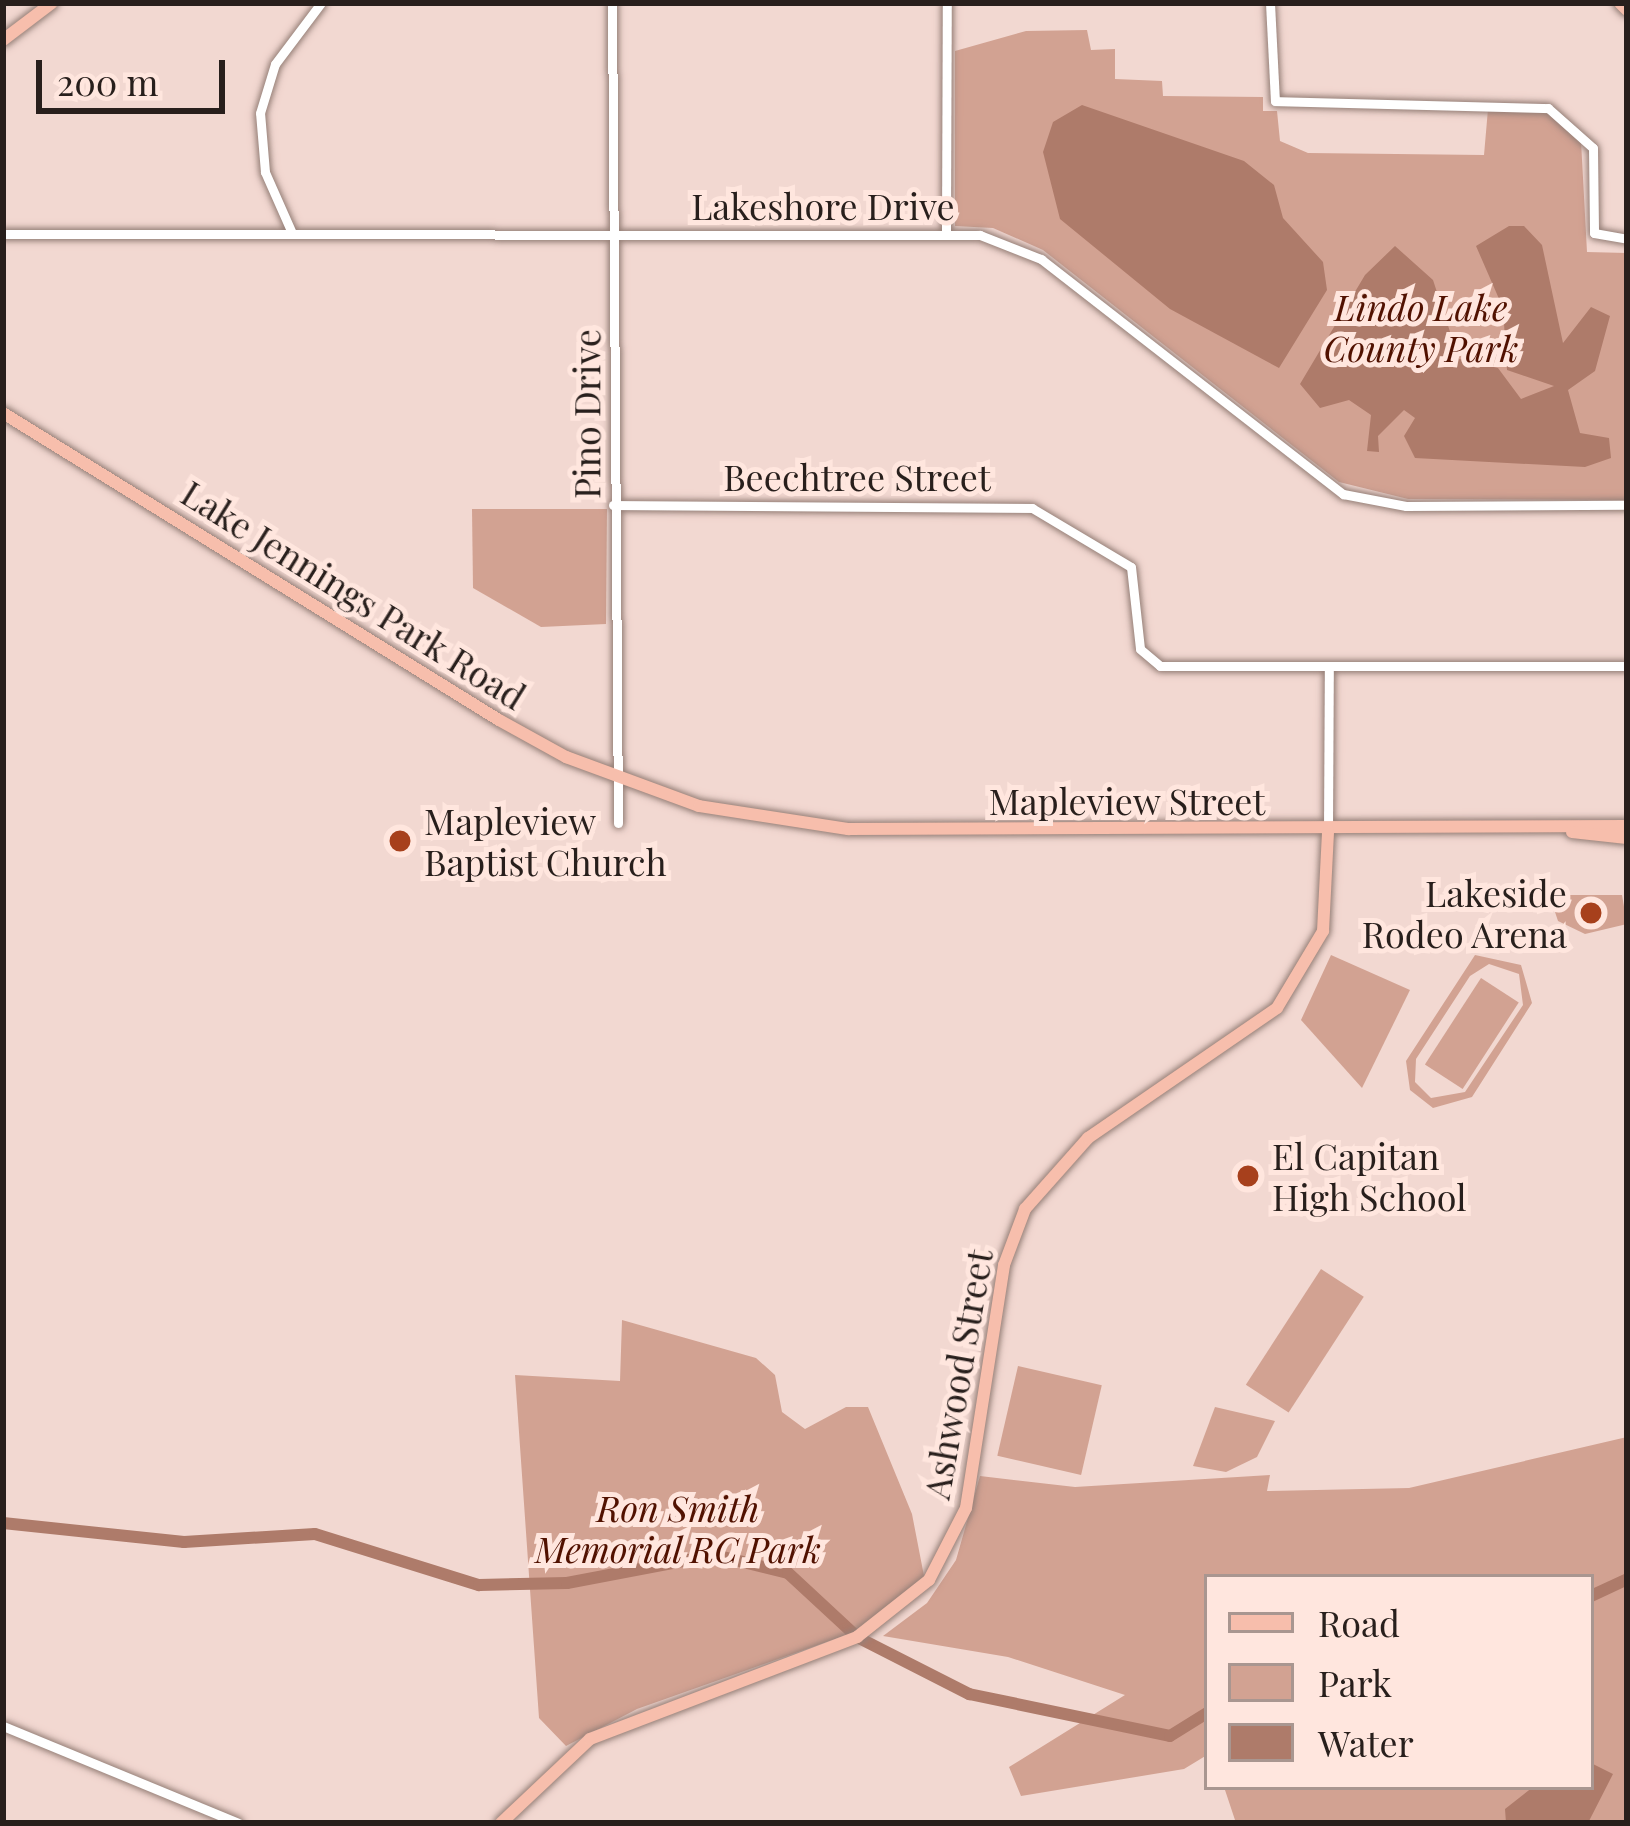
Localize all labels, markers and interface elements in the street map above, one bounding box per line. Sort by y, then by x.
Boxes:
scale bar [42,36,231,110]
text: 200 m [57,57,158,105]
street label: Lakeshore Drive [691,184,955,228]
park label: Lindo Lake County Park [1323,284,1519,369]
street label: Pino Drive [564,329,608,499]
street label: Beechtree Street [723,455,991,499]
street label: Lake Jennings Park Road [174,470,534,718]
street label: Mapleview Street [988,779,1266,823]
place label: Mapleview Baptist Church [424,798,667,883]
marker: Mapleview Baptist Church [387,828,413,854]
place label: Lakeside Rodeo Arena [1361,870,1567,955]
marker: Lakeside Rodeo Arena [1578,900,1604,926]
place label: El Capitan High School [1272,1133,1466,1218]
marker: El Capitan High School [1235,1163,1261,1189]
street label: Ashwood Street [914,1246,1000,1502]
park label: Ron Smith Memorial RC Park [534,1485,822,1570]
legend [1204,1574,1594,1790]
text: Road [1318,1598,1400,1646]
text: Park [1318,1658,1392,1706]
text: Water [1318,1718,1414,1766]

